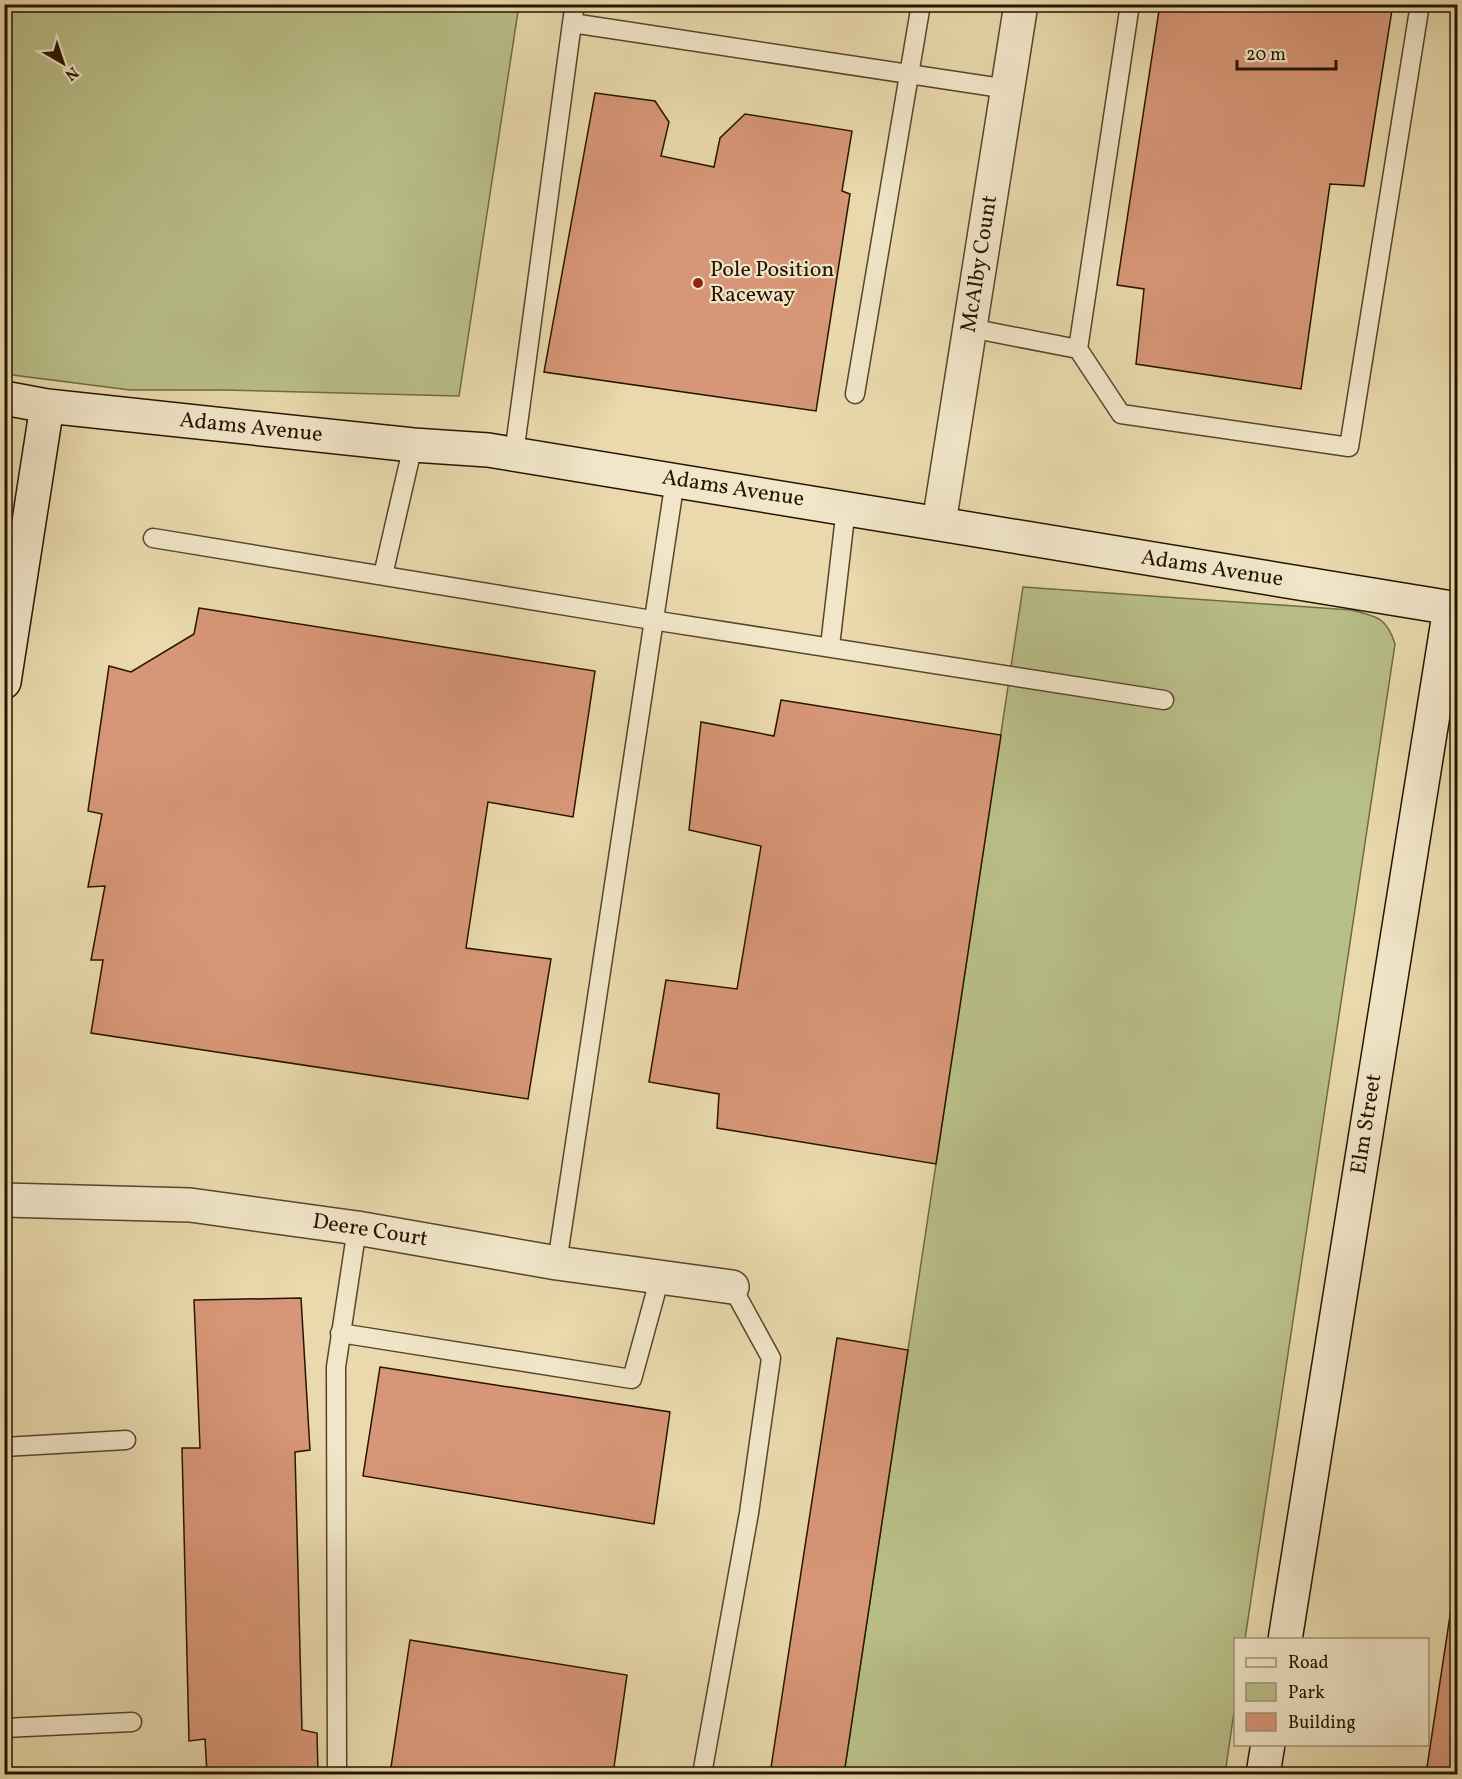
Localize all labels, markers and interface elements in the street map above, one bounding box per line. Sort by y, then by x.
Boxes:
north arrow [33,33,93,93]
scale bar [1237,33,1336,71]
text: 20 m [1246,43,1286,68]
text: N [59,61,83,86]
street label: McAlby Count [954,193,1006,335]
place label: Pole Position Raceway [710,255,835,311]
marker: Pole Position Raceway [691,276,705,290]
street label: Adams Avenue [178,405,324,451]
street label: Adams Avenue [660,462,806,516]
street label: Adams Avenue [1139,542,1285,596]
street label: Elm Street [1344,1071,1390,1176]
street label: Deere Court [310,1207,430,1255]
legend [1234,1638,1429,1746]
text: Road [1288,1651,1329,1676]
text: Park [1288,1681,1325,1706]
text: Building [1288,1711,1356,1736]

